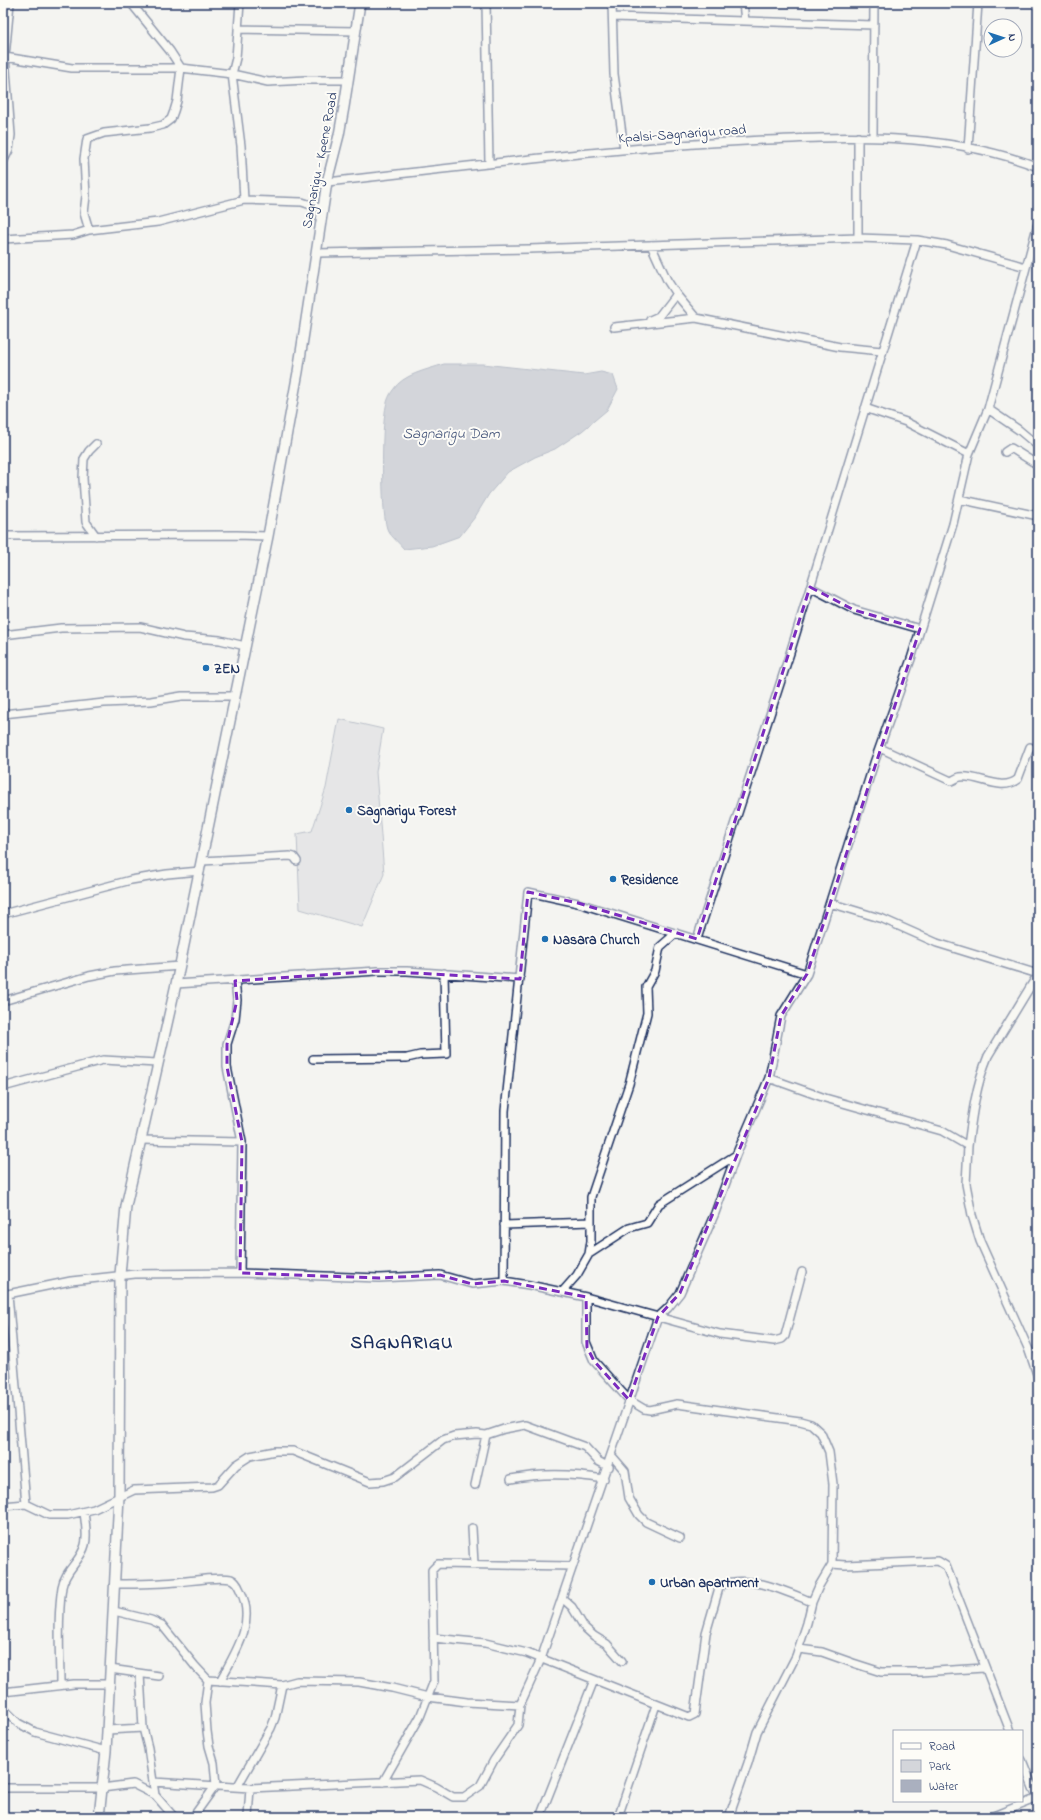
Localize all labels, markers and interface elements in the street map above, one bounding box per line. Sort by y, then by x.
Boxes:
north arrow [983,18,1023,58]
text: N [1004,33,1020,42]
street label: Sagnarigu - Kpene Road [297,90,345,230]
street label: Kpalsi-Sagnarigu road [617,120,747,150]
water label: Sagnarigu Dam [402,423,500,446]
place label: ZEN [214,659,240,680]
marker: ZEN [201,663,211,673]
place label: Sagnarigu Forest [357,801,457,824]
marker: Sagnarigu Forest [344,805,354,815]
place label: Residence [620,870,679,891]
marker: Residence [608,874,618,884]
place label: Nasara Church [553,930,640,951]
marker: Nasara Church [540,934,550,944]
district label: SAGNARIGU [350,1331,454,1357]
place label: Urban apartment [660,1573,759,1594]
marker: Urban apartment [647,1577,657,1587]
legend [893,1730,1023,1802]
text: Road [929,1738,955,1756]
text: Park [929,1758,951,1776]
text: Water [929,1778,958,1796]

